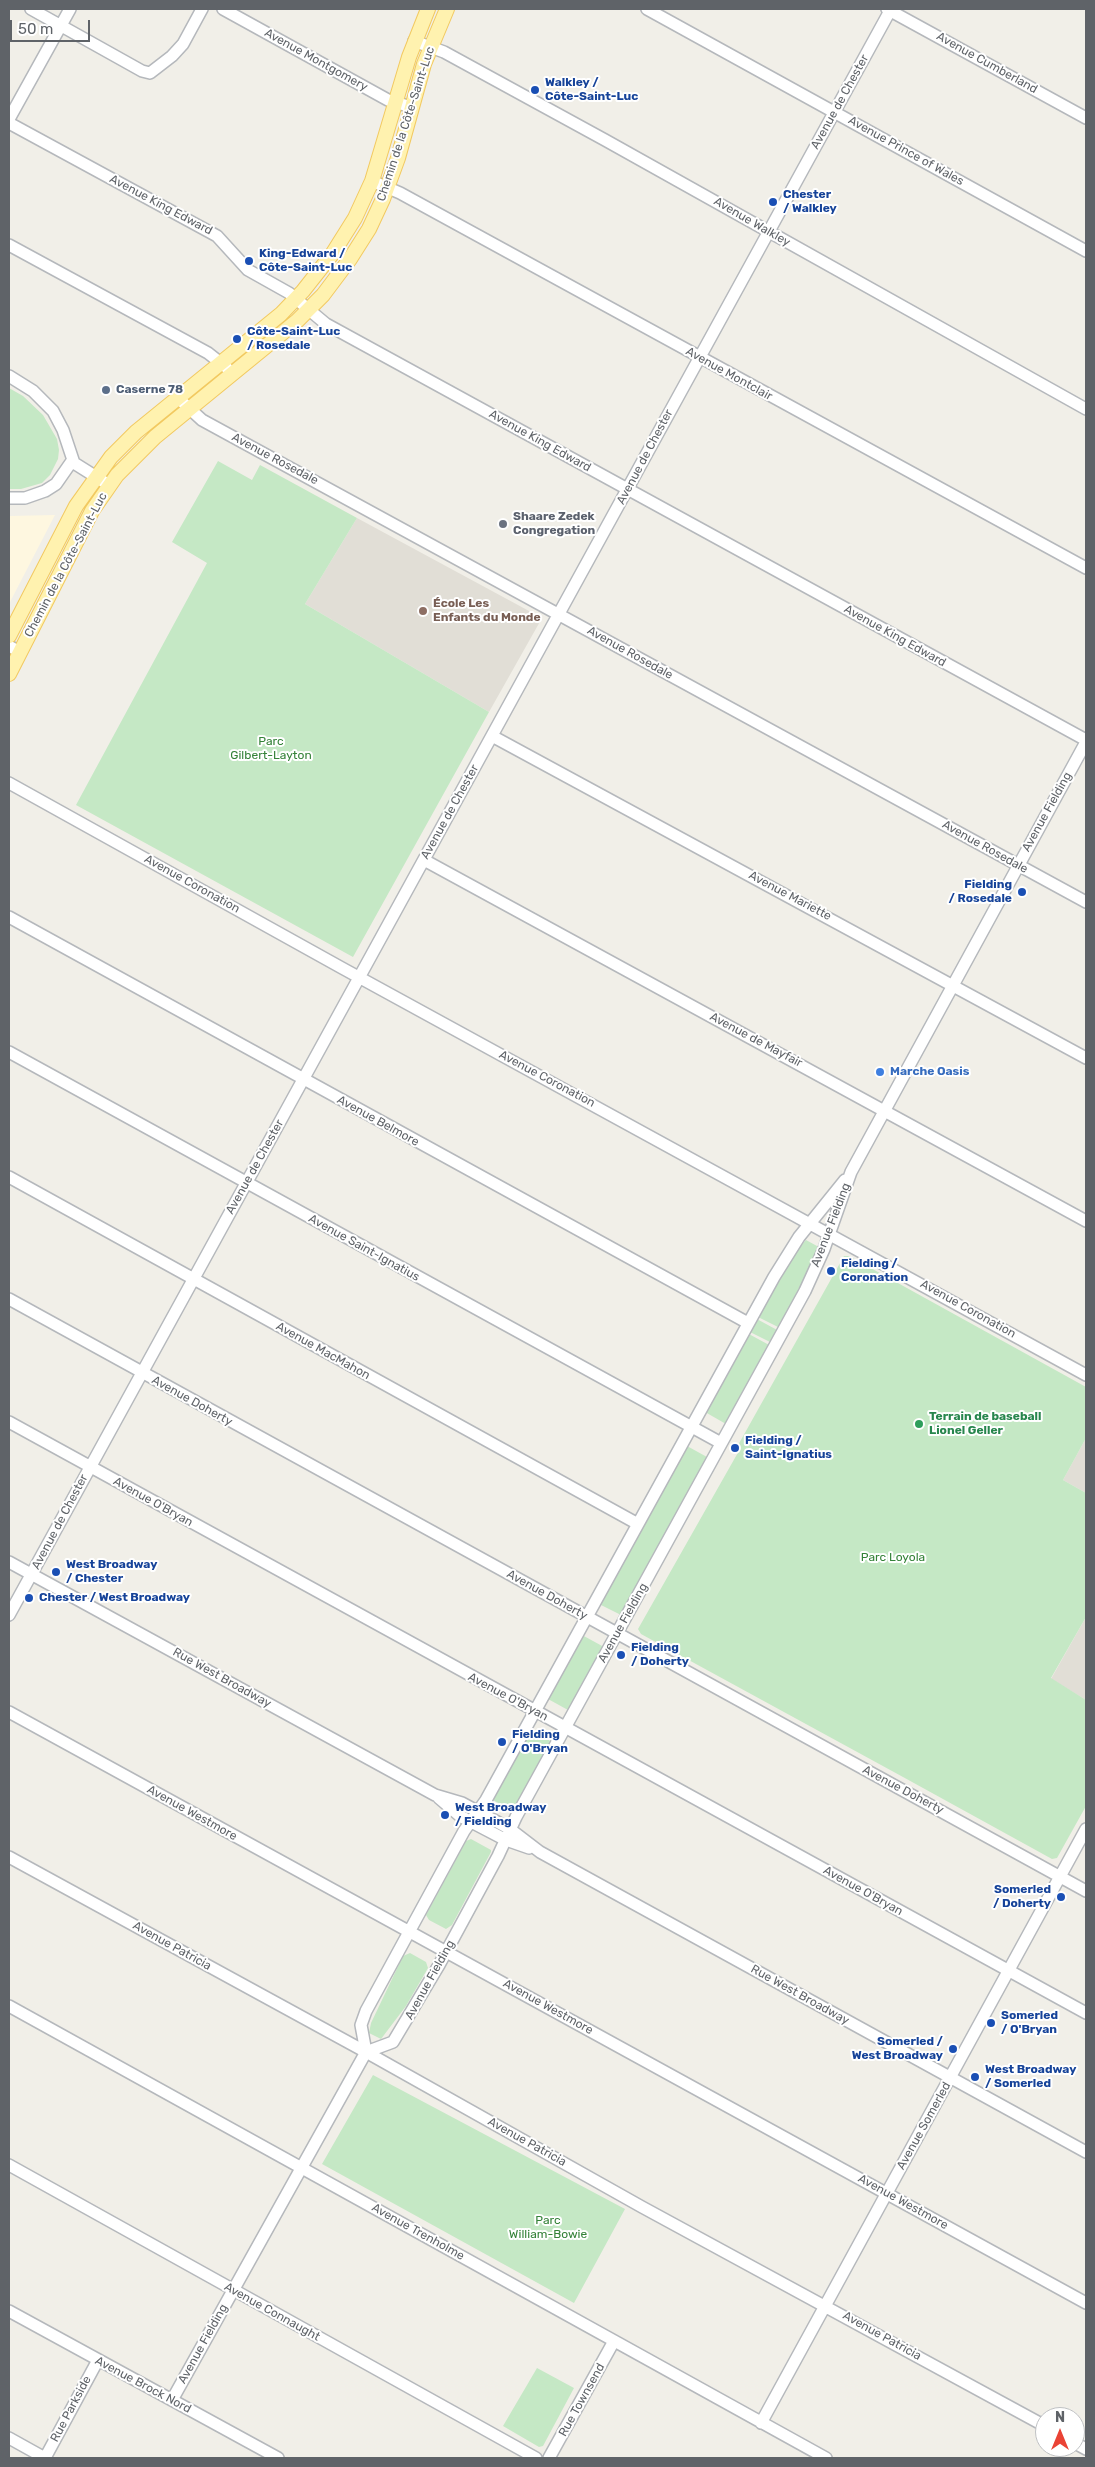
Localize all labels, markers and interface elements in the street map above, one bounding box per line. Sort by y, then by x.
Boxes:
scale bar [12,10,92,42]
text: 50 m [18,20,53,38]
street label: Avenue Montgomery [262,26,370,94]
street label: Avenue Cumberland [934,29,1040,97]
street label: Chemin de la Côte-Saint-Luc [374,45,438,203]
street label: Avenue de Chester [808,52,872,152]
place label: Walkley / Côte-Saint-Luc [545,76,638,104]
marker: Walkley / Côte-Saint-Luc [529,84,541,96]
street label: Avenue Prince of Wales [846,113,966,189]
street label: Avenue King Edward [107,172,215,238]
place label: Chester / Walkley [783,188,837,216]
street label: Avenue Walkley [711,194,793,250]
marker: Chester / Walkley [767,196,779,208]
place label: King-Edward / Côte-Saint-Luc [259,247,352,275]
marker: King-Edward / Côte-Saint-Luc [243,255,255,267]
place label: Côte-Saint-Luc / Rosedale [247,325,340,353]
marker: Côte-Saint-Luc / Rosedale [231,333,243,345]
street label: Avenue Montclair [683,344,775,404]
place label: Caserne 78 [116,383,183,397]
marker: Caserne 78 [100,384,112,396]
street label: Avenue King Edward [486,407,594,475]
street label: Avenue de Chester [614,407,676,507]
street label: Avenue Rosedale [229,430,321,488]
street label: Chemin de la Côte-Saint-Luc [22,490,110,640]
place label: Shaare Zedek Congregation [513,510,595,538]
marker: Shaare Zedek Congregation [497,518,509,530]
place label: École Les Enfants du Monde [433,597,541,625]
street label: Avenue King Edward [841,602,949,670]
marker: École Les Enfants du Monde [417,605,429,617]
street label: Avenue Rosedale [585,623,675,683]
park label: Parc Gilbert-Layton [230,735,312,763]
street label: Avenue de Chester [418,762,482,862]
street label: Avenue Fielding [1019,770,1075,854]
street label: Avenue Rosedale [940,817,1030,877]
street label: Avenue Coronation [142,852,242,916]
street label: Avenue Mariette [746,868,834,924]
place label: Fielding / Rosedale [949,878,1012,906]
marker: Fielding / Rosedale [1016,886,1028,898]
street label: Avenue de Mayfair [707,1009,805,1071]
street label: Avenue Coronation [496,1048,598,1110]
place label: Marche Oasis [890,1065,969,1079]
marker: Marche Oasis [874,1066,886,1078]
street label: Avenue Belmore [335,1093,421,1149]
street label: Avenue de Chester [223,1117,287,1217]
street label: Avenue Fielding [808,1181,854,1269]
street label: Avenue Saint-Ignatius [306,1211,422,1285]
place label: Fielding / Coronation [841,1257,908,1285]
marker: Fielding / Coronation [825,1265,837,1277]
street label: Avenue Coronation [918,1277,1018,1341]
street label: Avenue MacMahon [273,1319,373,1383]
street label: Avenue Doherty [149,1373,235,1429]
place label: Terrain de baseball Lionel Geller [929,1410,1041,1438]
marker: Terrain de baseball Lionel Geller [913,1418,925,1430]
place label: Fielding / Saint-Ignatius [745,1434,832,1462]
marker: Fielding / Saint-Ignatius [729,1442,741,1454]
street label: Avenue de Chester [29,1472,91,1572]
street label: Avenue O'Bryan [111,1474,195,1530]
park label: Parc Loyola [861,1551,925,1565]
place label: West Broadway / Chester [66,1558,157,1586]
marker: West Broadway / Chester [50,1566,62,1578]
street label: Avenue Doherty [504,1567,590,1623]
street label: Avenue Fielding [595,1581,651,1665]
place label: Chester / West Broadway [39,1591,190,1605]
marker: Chester / West Broadway [23,1592,35,1604]
place label: Fielding / Doherty [631,1641,689,1669]
street label: Rue West Broadway [170,1645,274,1711]
marker: Fielding / Doherty [615,1649,627,1661]
street label: Avenue O'Bryan [466,1670,550,1724]
place label: Fielding / O'Bryan [512,1728,568,1756]
marker: Fielding / O'Bryan [496,1736,508,1748]
street label: Avenue Doherty [860,1763,946,1817]
street label: Avenue Westmore [145,1782,239,1844]
place label: West Broadway / Fielding [455,1801,546,1829]
marker: West Broadway / Fielding [439,1809,451,1821]
street label: Avenue O'Bryan [821,1863,905,1919]
place label: Somerled / Doherty [993,1883,1051,1911]
marker: Somerled / Doherty [1055,1891,1067,1903]
street label: Avenue Patricia [130,1919,214,1973]
street label: Avenue Fielding [402,1938,458,2022]
street label: Rue West Broadway [748,1962,852,2028]
street label: Avenue Westmore [501,1976,595,2038]
place label: Somerled / O'Bryan [1001,2009,1058,2037]
marker: Somerled / O'Bryan [985,2017,997,2029]
place label: Somerled / West Broadway [852,2035,943,2063]
marker: Somerled / West Broadway [947,2043,959,2055]
place label: West Broadway / Somerled [985,2063,1076,2091]
marker: West Broadway / Somerled [969,2071,981,2083]
street label: Avenue Somerled [894,2080,954,2172]
street label: Avenue Patricia [485,2115,569,2169]
street label: Avenue Westmore [856,2171,950,2233]
street label: Avenue Trenholme [369,2201,467,2263]
park label: Parc William-Bowie [509,2214,587,2242]
street label: Avenue Connaught [222,2280,322,2344]
street label: Avenue Fielding [175,2302,231,2386]
street label: Avenue Patricia [840,2309,924,2363]
street label: Avenue Brock Nord [92,2354,194,2416]
street label: Rue Townsend [556,2361,608,2439]
street label: Rue Parkside [48,2374,94,2444]
north arrow [1035,2407,1085,2457]
text: N [1055,2409,1065,2426]

